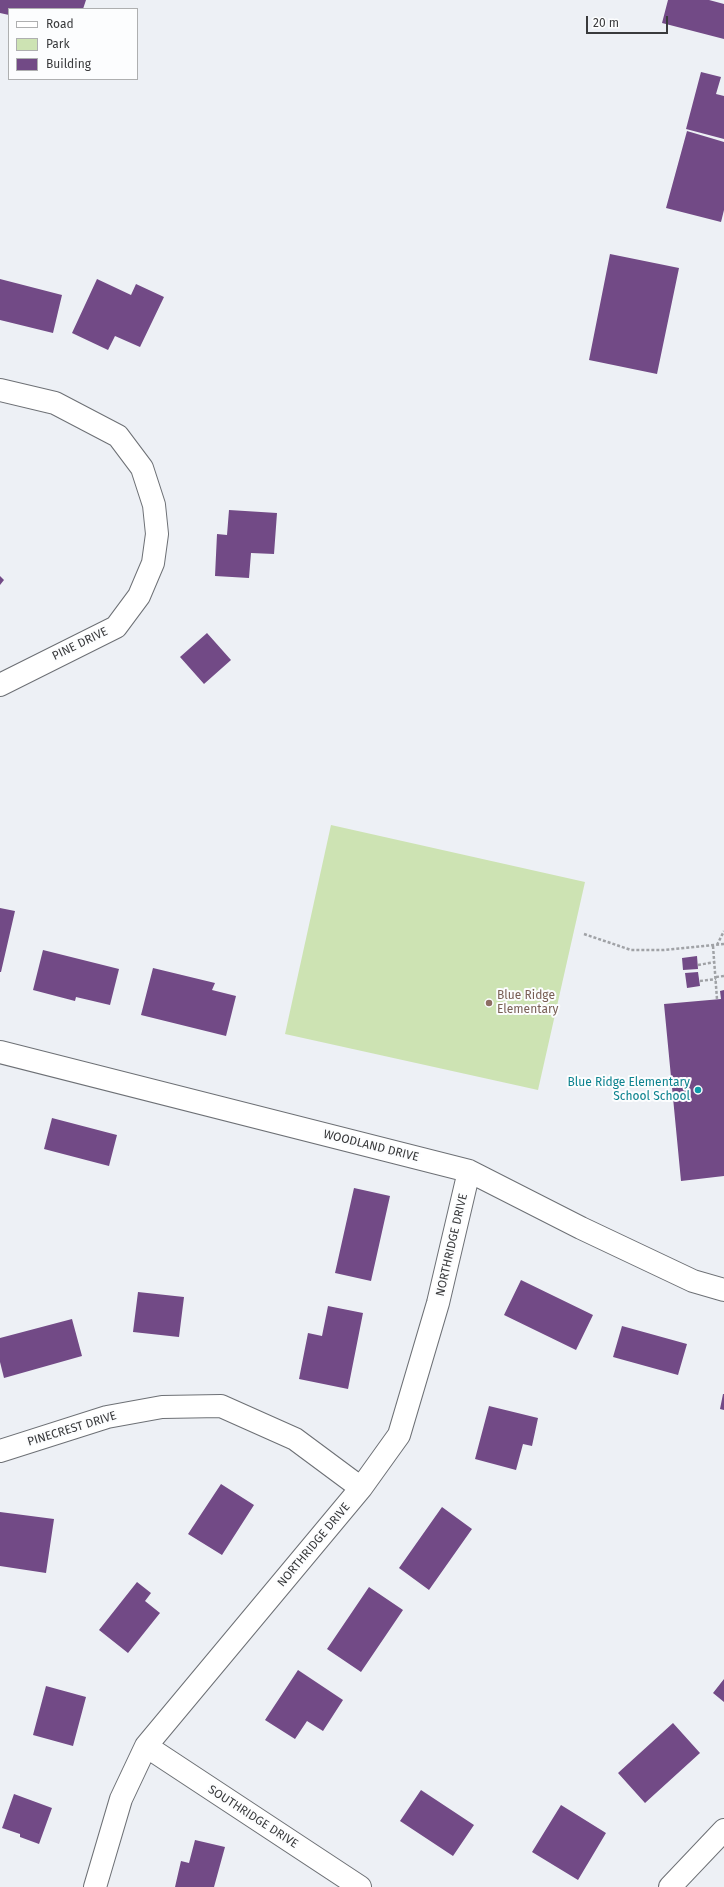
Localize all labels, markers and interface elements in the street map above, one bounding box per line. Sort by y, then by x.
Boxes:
legend [8,8,138,80]
scale bar [588,8,670,34]
text: 20 m [593,16,619,30]
text: Road [46,17,74,31]
text: Park [46,37,70,51]
text: Building [46,57,91,71]
street label: PINE DRIVE [50,624,110,664]
place label: Blue Ridge Elementary [497,989,558,1017]
marker: Blue Ridge Elementary [484,998,494,1008]
place label: Blue Ridge Elementary School School [567,1076,690,1104]
marker: Blue Ridge Elementary School School [693,1085,703,1095]
street label: WOODLAND DRIVE [322,1127,420,1165]
street label: NORTHRIDGE DRIVE [433,1192,471,1298]
street label: PINECREST DRIVE [26,1409,118,1449]
street label: NORTHRIDGE DRIVE [275,1500,353,1590]
street label: SOUTHRIDGE DRIVE [205,1783,301,1851]

